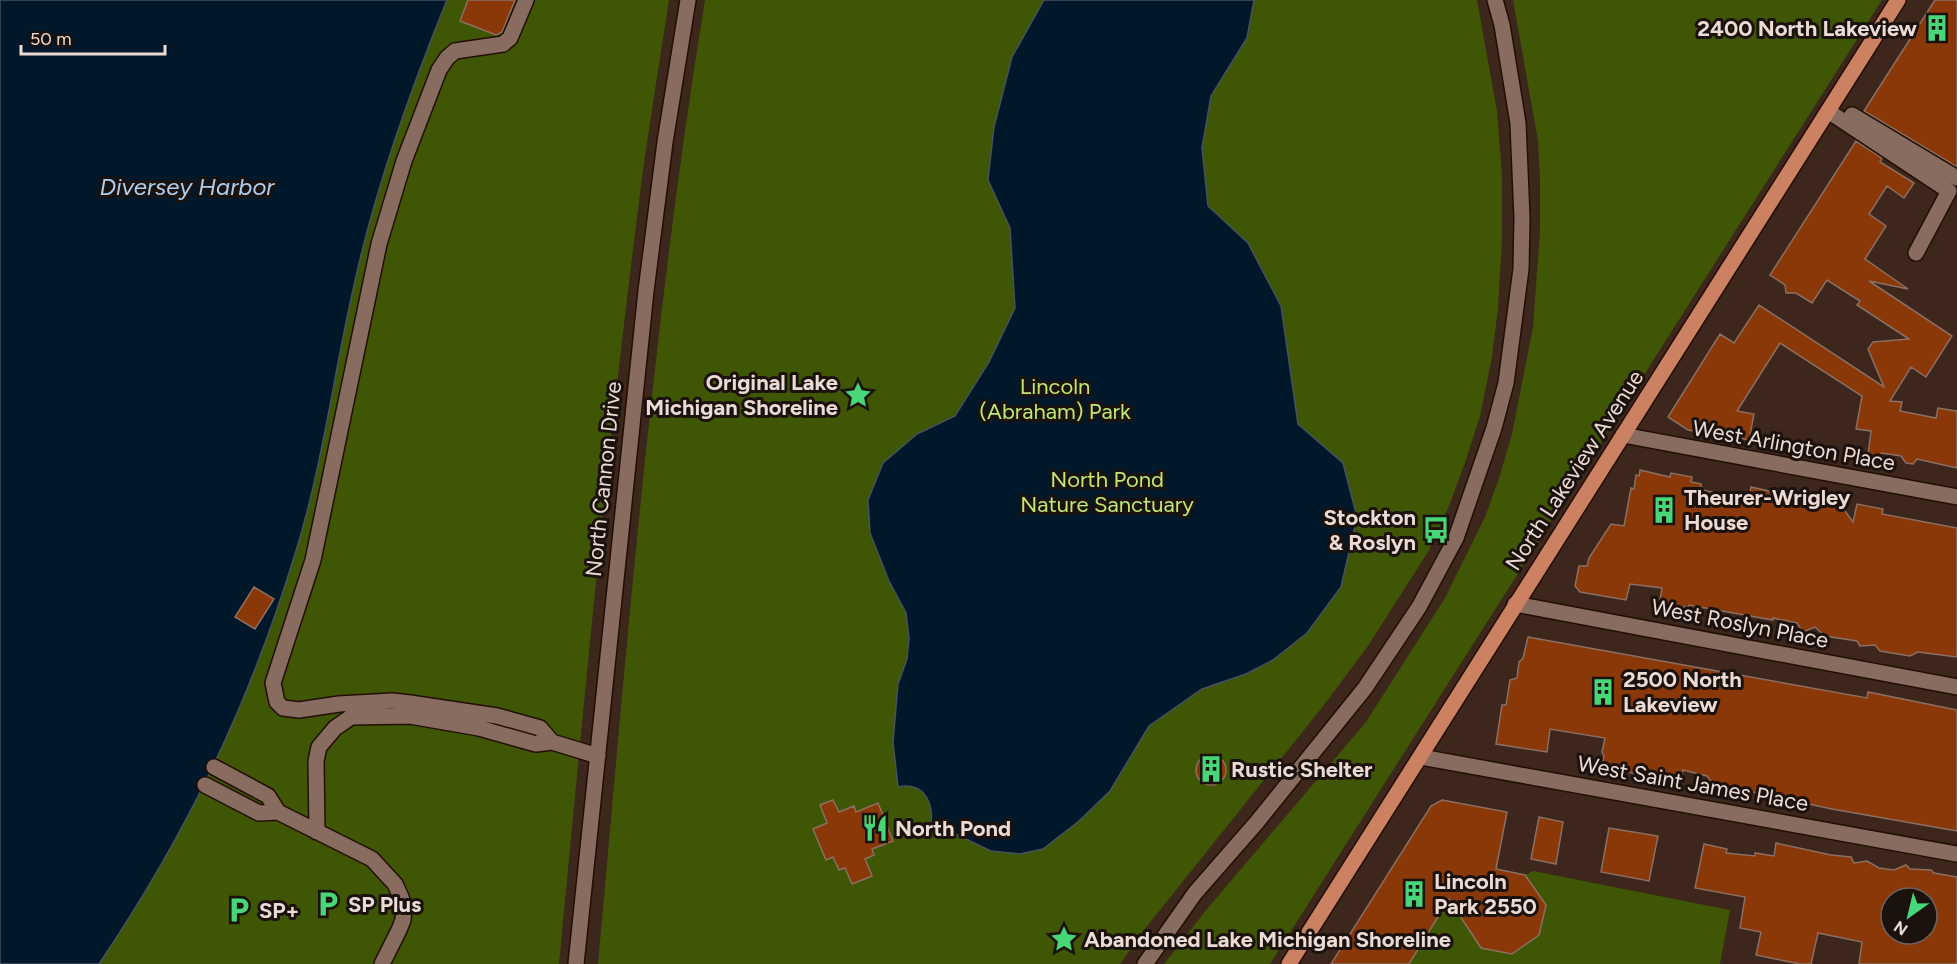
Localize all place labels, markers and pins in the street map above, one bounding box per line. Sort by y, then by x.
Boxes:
building icon: 2400 North Lakeview [1922,13,1952,43]
place label: 2400 North Lakeview [1697,15,1918,42]
place label: Original Lake Michigan Shoreline [645,369,838,421]
place icon: Original Lake Michigan Shoreline [843,380,873,410]
place label: Theurer-Wrigley House [1684,484,1851,536]
building icon: Theurer-Wrigley House [1649,495,1679,525]
place label: Stockton & Roslyn [1323,504,1416,556]
bus stop icon: Stockton & Roslyn [1421,515,1451,545]
place label: 2500 North Lakeview [1623,666,1742,718]
building icon: 2500 North Lakeview [1588,677,1618,707]
building icon: Rustic Shelter [1196,754,1226,784]
place label: Rustic Shelter [1231,756,1373,783]
restaurant icon: North Pond [860,813,890,843]
place label: North Pond [895,815,1011,842]
place label: Lincoln Park 2550 [1434,868,1537,920]
building icon: Lincoln Park 2550 [1399,879,1429,909]
parking icon: SP Plus [313,889,343,919]
place label: SP Plus [348,891,421,918]
parking icon: SP+ [224,895,254,925]
place label: SP+ [259,897,300,924]
place icon: Abandoned Lake Michigan Shoreline [1049,924,1079,954]
place label: Abandoned Lake Michigan Shoreline [1084,926,1451,953]

